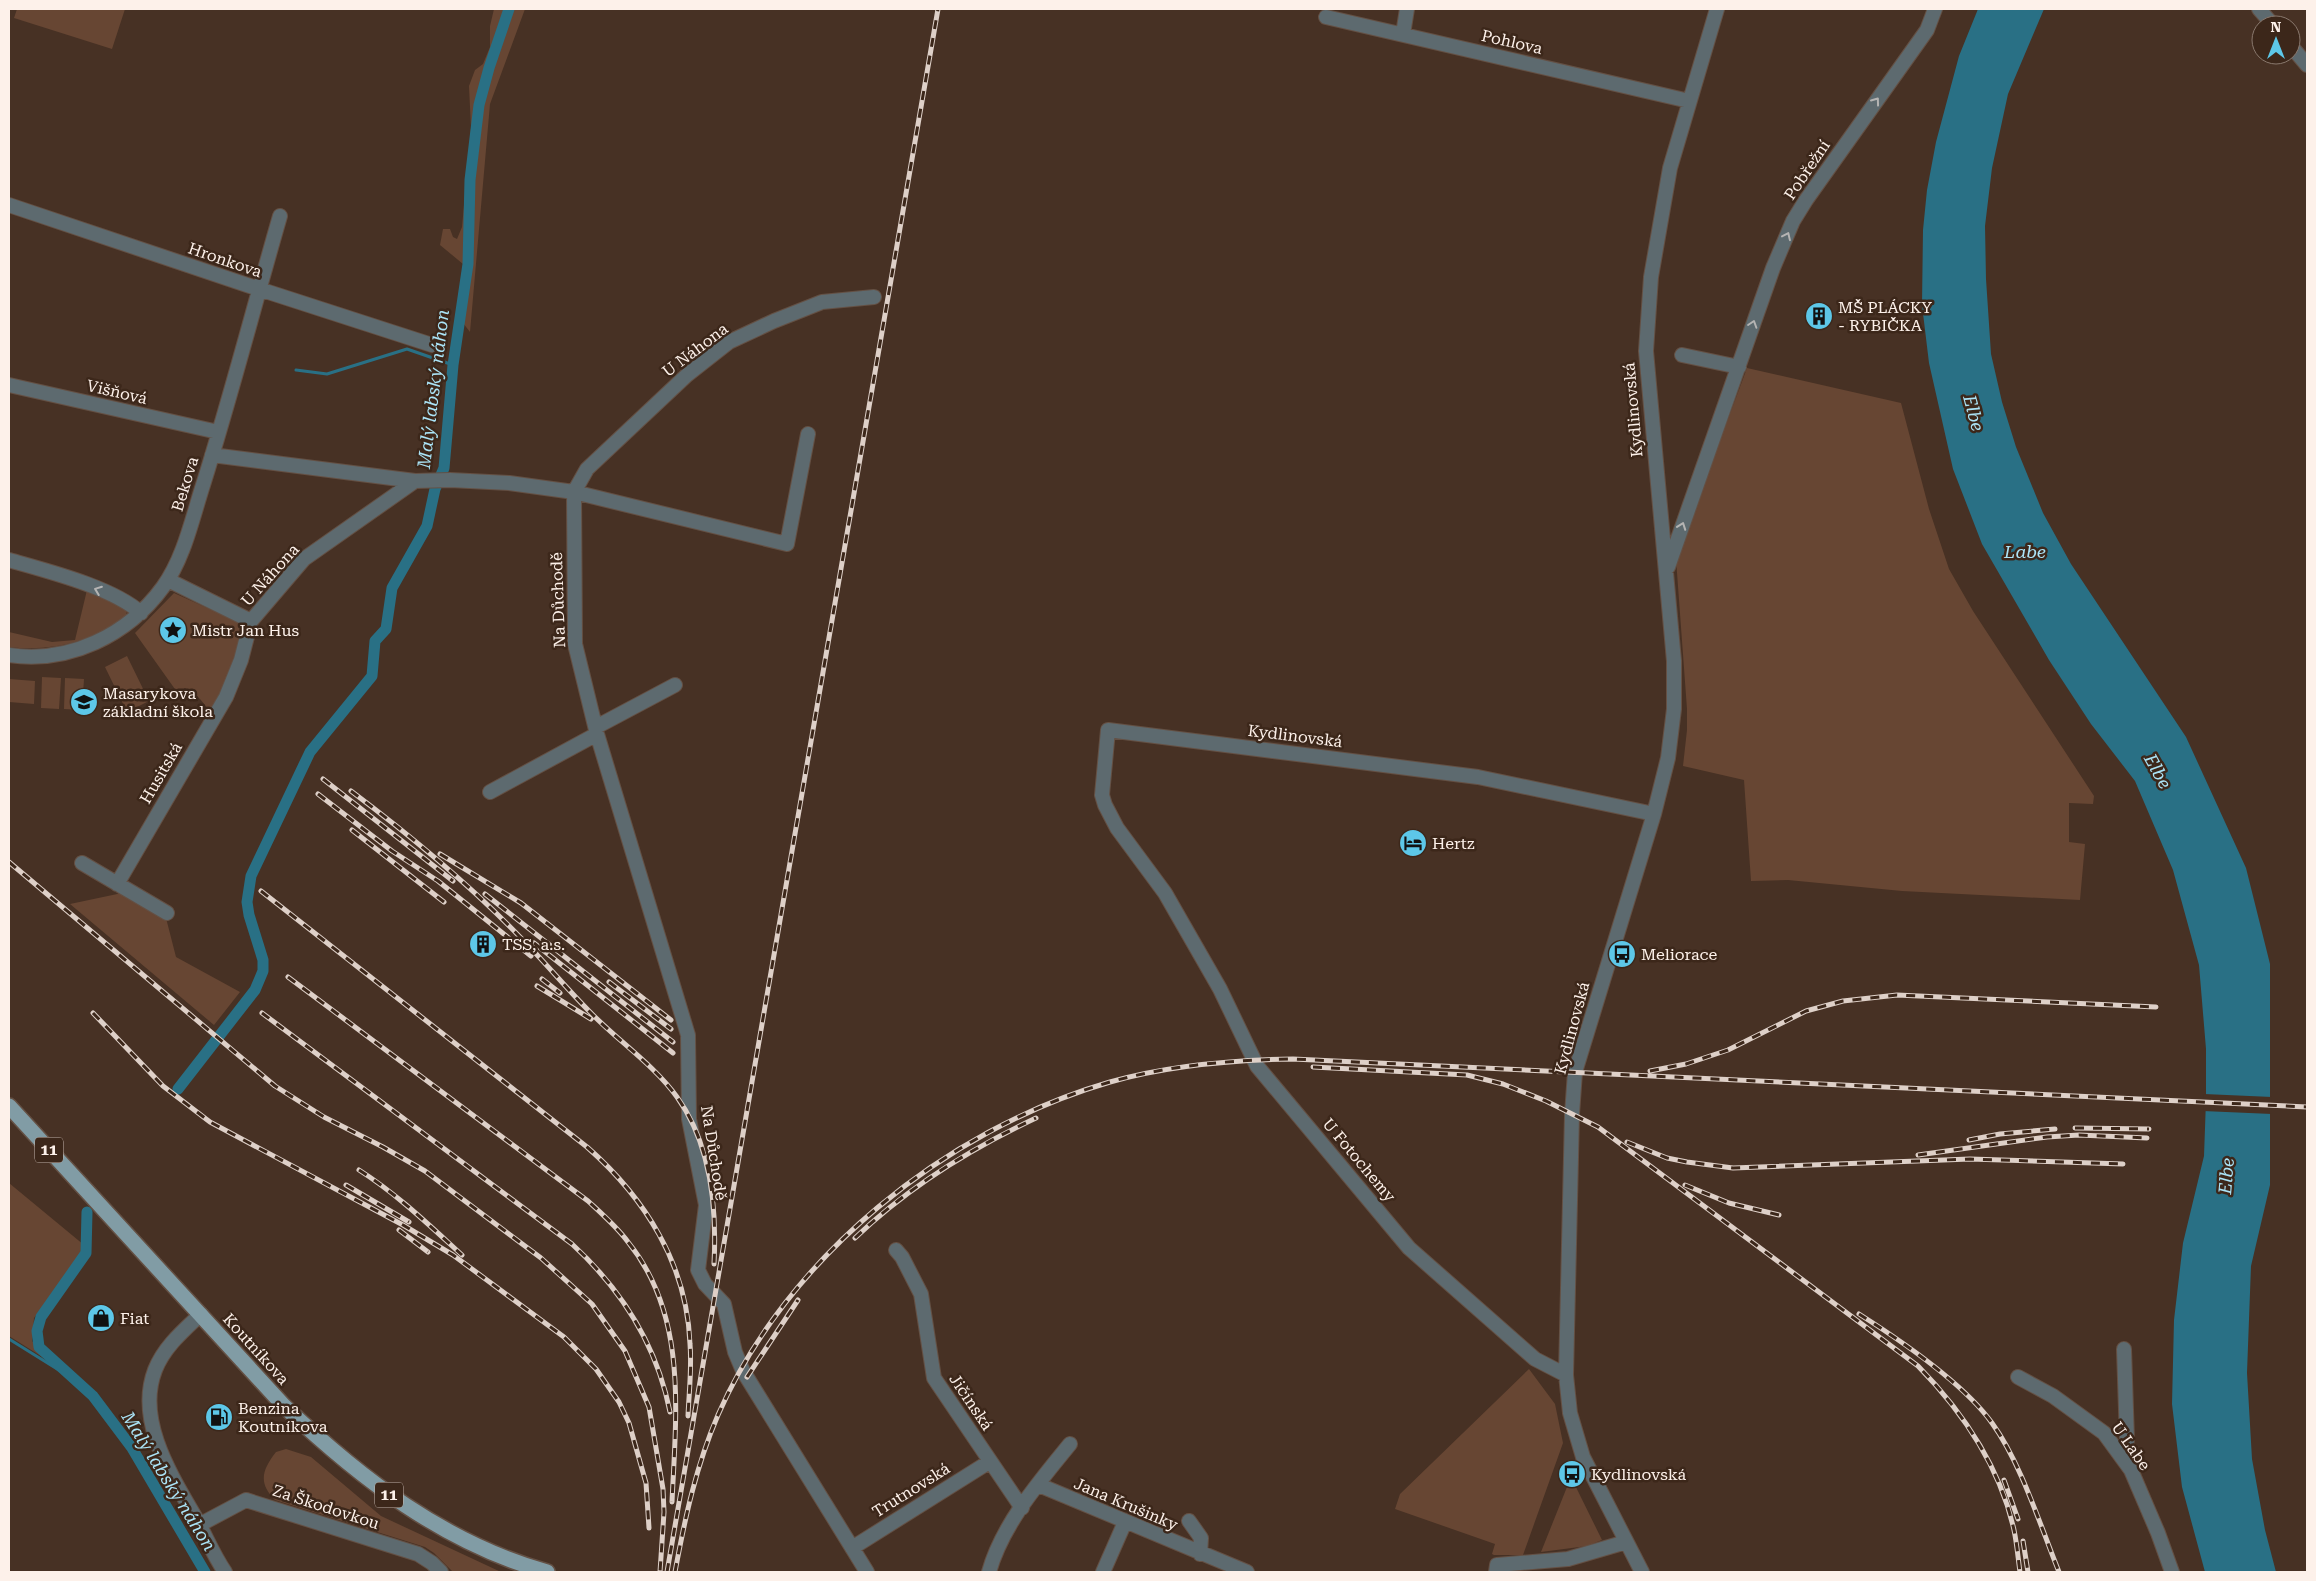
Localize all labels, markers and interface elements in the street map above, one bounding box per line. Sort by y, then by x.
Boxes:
north arrow [2251,15,2301,65]
text: N [2271,19,2282,35]
street label: Pohlova [1480,26,1545,58]
one-way arrow [1870,97,1879,107]
street label: Pobřežní [1780,136,1834,204]
one-way arrow [1780,232,1791,241]
street label: Hronkova [186,239,265,282]
place label: MŠ PLÁCKY - RYBIČKA [1838,298,1932,335]
building icon: MŠ PLÁCKY - RYBIČKA [1804,301,1834,331]
water label: Malý labský náhon [413,308,453,471]
street label: U Náhona [658,319,732,381]
one-way arrow [1748,320,1758,329]
street label: Kydlinovská [1619,361,1647,458]
street label: Višňová [85,376,149,408]
water label: Elbe [1959,392,1989,433]
street label: Bekova [168,454,202,514]
one-way arrow [1676,523,1686,531]
street label: U Náhona [237,540,303,610]
water label: Labe [2003,541,2046,562]
street label: Na Důchodě [547,552,569,648]
one-way arrow [95,586,103,596]
place icon: Mistr Jan Hus [158,615,188,645]
place label: Mistr Jan Hus [192,621,300,640]
place label: Masarykova základní škola [103,684,213,721]
school or university icon: Masarykova základní škola [69,687,99,717]
street label: Kydlinovská [1247,721,1344,751]
street label: Husitská [136,739,186,807]
water label: Elbe [2139,749,2176,792]
hotel icon: Hertz [1398,828,1428,858]
place label: Hertz [1432,834,1475,853]
building icon: TSS, a.s. [468,929,498,959]
place label: TSS, a.s. [502,935,565,954]
bus stop icon: Meliorace [1607,939,1637,969]
place label: Meliorace [1641,945,1717,964]
street label: Kydlinovská [1551,979,1594,1076]
street label: Na Důchodě [697,1104,731,1202]
street label: U Fotochemy [1319,1114,1400,1206]
road number: 11 [35,1138,63,1162]
water label: Elbe [2214,1157,2238,1196]
shop icon: Fiat [86,1303,116,1333]
place label: Fiat [120,1309,149,1328]
street label: Koutníkova [219,1309,293,1389]
street label: Jičínská [945,1370,997,1434]
place label: Benzina Koutníkova [238,1399,328,1436]
fuel station icon: Benzina Koutníkova [204,1402,234,1432]
water label: Malý labský náhon [117,1407,220,1555]
street label: U Labe [2107,1418,2155,1474]
street label: Trutnovská [869,1458,954,1521]
bus stop icon: Kydlinovská [1557,1459,1587,1489]
place label: Kydlinovská [1591,1465,1686,1484]
street label: Jana Krušinky [1071,1474,1181,1535]
street label: Za Škodovkou [270,1481,382,1533]
road number: 11 [375,1482,403,1508]

